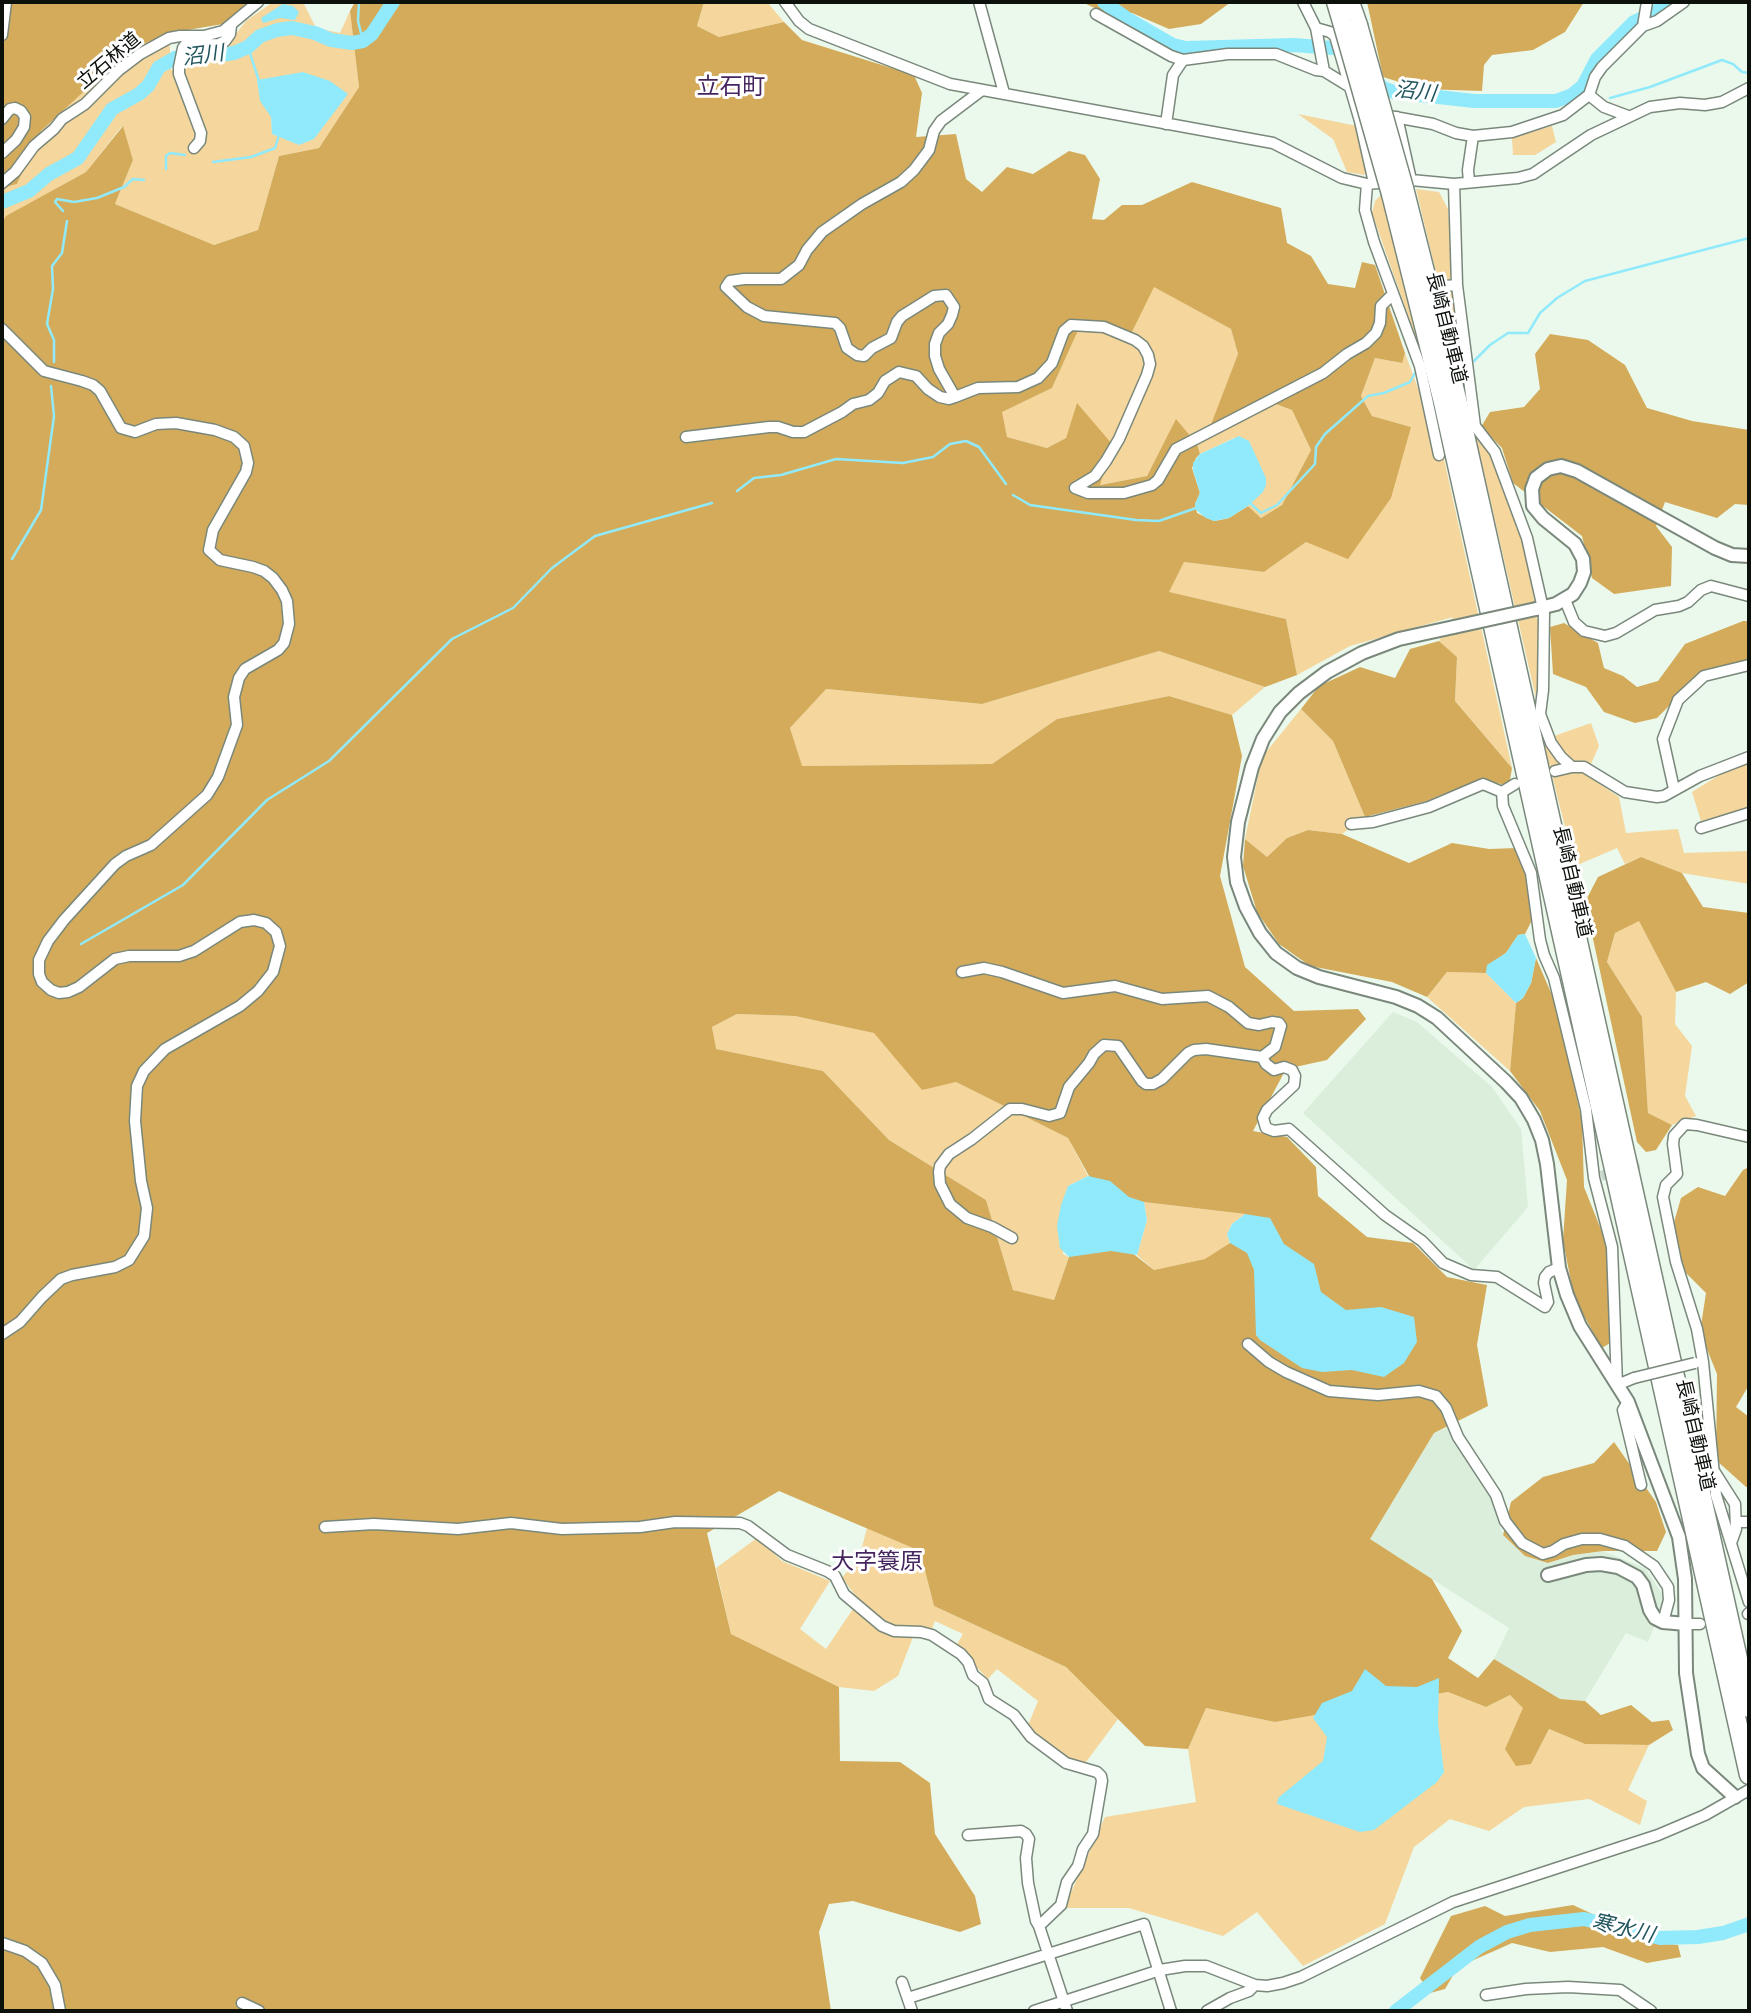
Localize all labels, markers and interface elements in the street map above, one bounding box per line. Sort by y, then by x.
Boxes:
street label: 立石林道 [73,28,145,94]
water label: 沼川 [181,41,225,71]
district label: 立石町 [697,73,765,101]
water label: 沼川 [1393,77,1437,107]
street label: 長崎自動車道 [1421,270,1471,386]
street label: 長崎自動車道 [1548,824,1596,940]
street label: 長崎自動車道 [1671,1377,1719,1493]
district label: 大字簑原 [831,1548,923,1576]
water label: 寒水川 [1589,1910,1657,1948]

